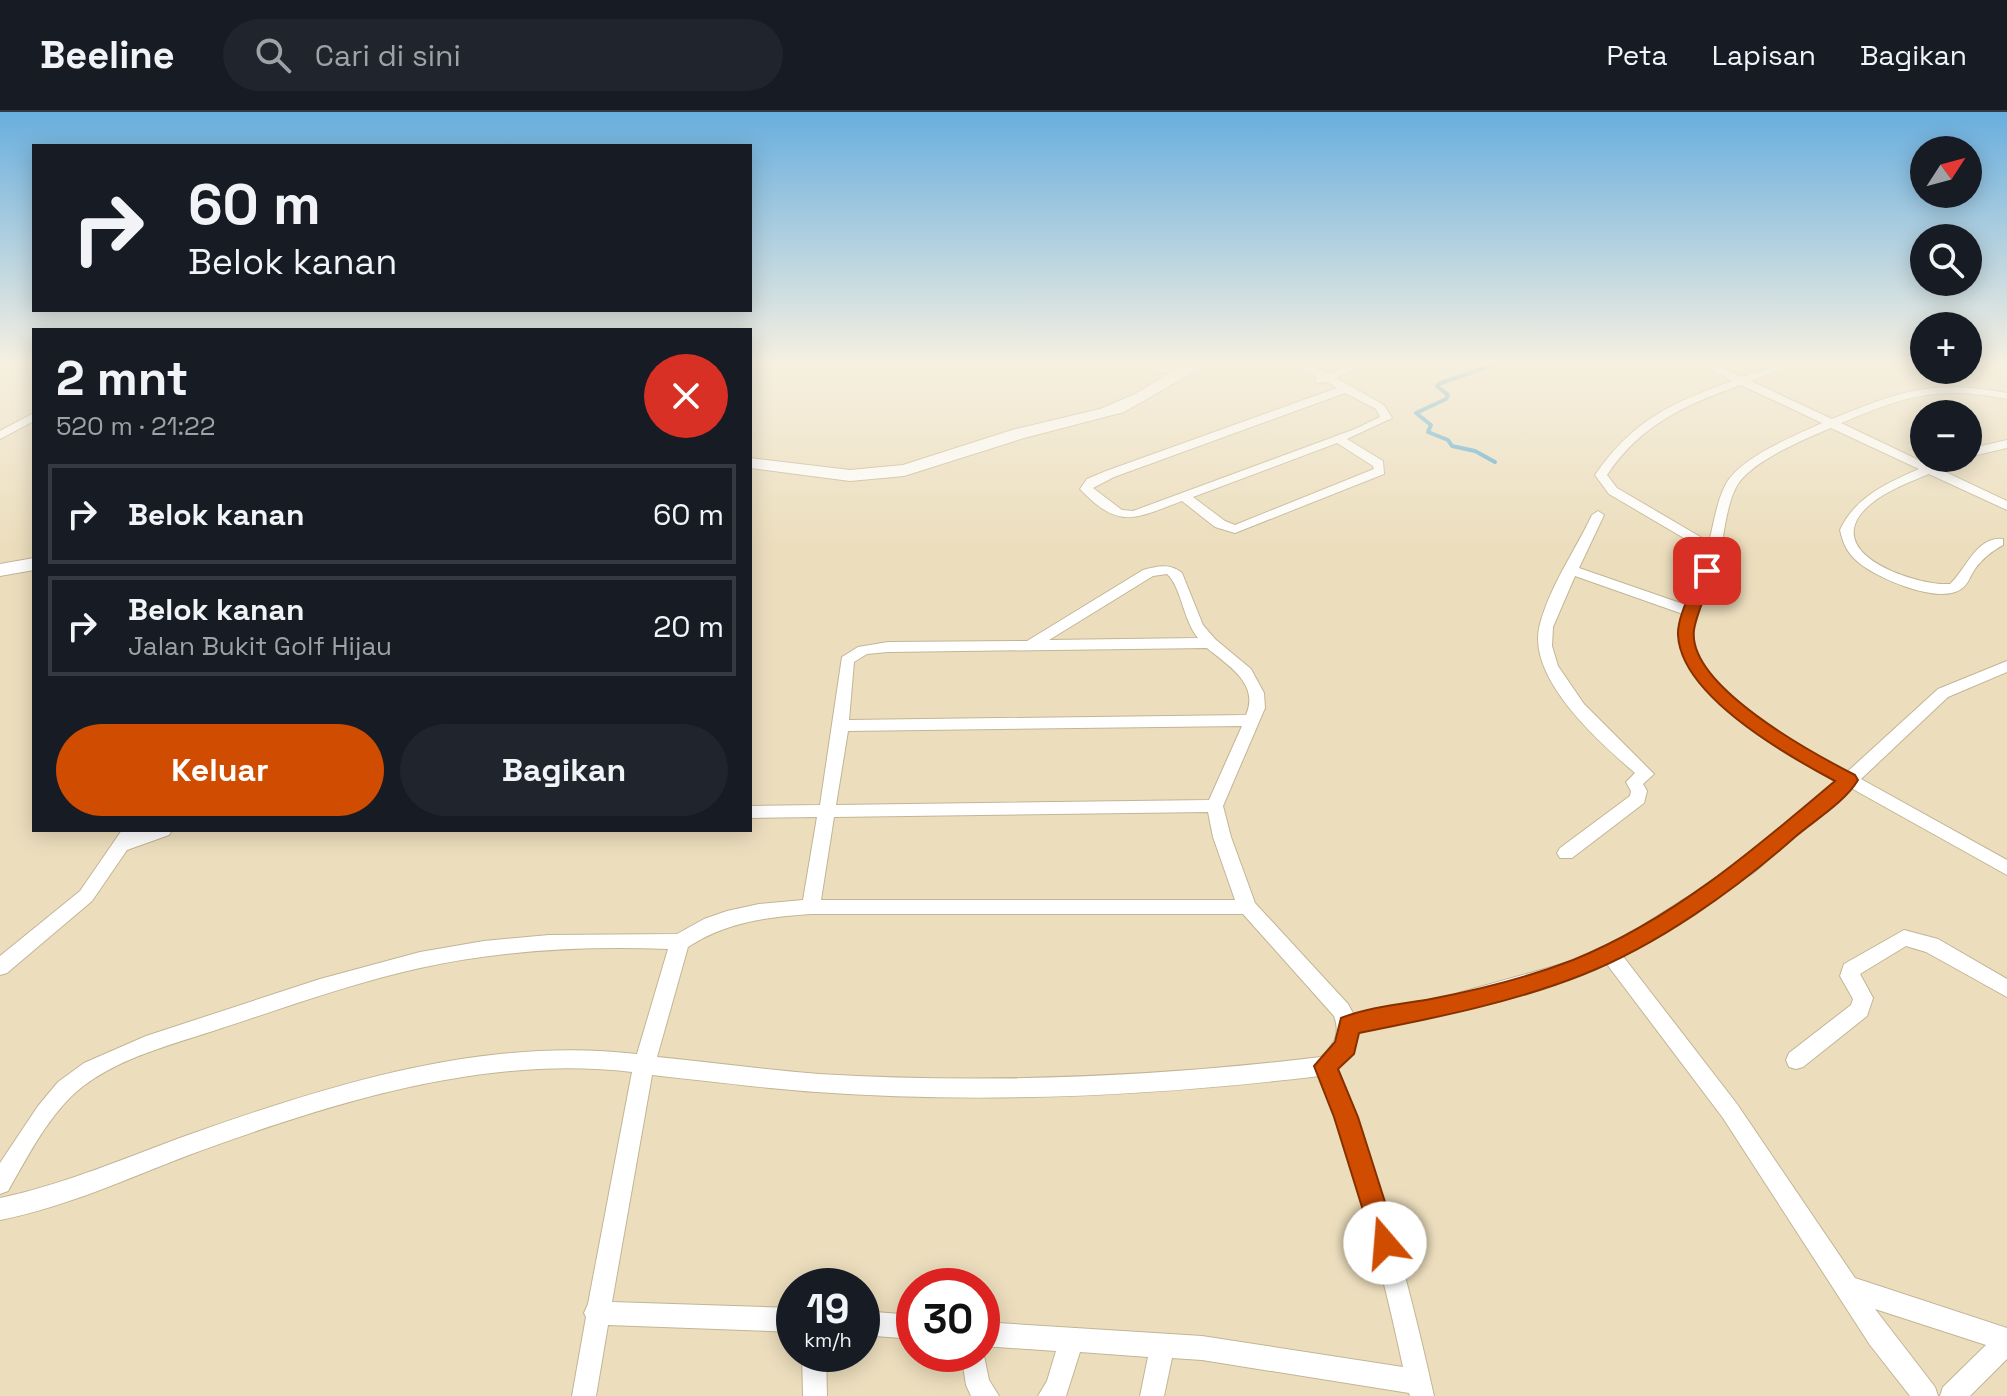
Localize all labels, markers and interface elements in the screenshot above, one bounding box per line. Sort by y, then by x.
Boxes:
search box [223,19,783,91]
text: Beeline [40,31,175,79]
icon: search [251,33,295,77]
text: Cari di sini [315,36,461,75]
text: Peta [1606,37,1668,73]
text: Lapisan [1712,37,1816,73]
text: Bagikan [1860,37,1967,73]
north arrow [1910,136,1982,208]
map controls [1910,136,1982,472]
text: 60 m [188,169,321,240]
icon: right [56,176,160,280]
button: search [1910,224,1982,296]
text: Belok kanan [188,239,397,285]
button: + [1910,312,1982,384]
text: 2 mnt [56,348,188,409]
button: close [644,354,728,438]
button: − [1910,400,1982,472]
text: 520 m · 21:22 [56,409,215,443]
icon: right [60,492,104,536]
text: Belok kanan [128,495,304,534]
text: 60 m [653,495,724,534]
pin [1673,537,1741,605]
icon: arrive [1685,549,1729,593]
text: Belok kanan [128,590,304,629]
icon: right [60,604,104,648]
text: 20 m [653,607,724,646]
text: Jalan Bukit Golf Hijau [128,629,392,663]
button: Keluar [56,724,384,816]
button: Bagikan [400,724,728,816]
position arrow [1343,1201,1427,1285]
speed limit sign: 30 [896,1268,1000,1372]
text: 19 [807,1284,849,1335]
text: km/h [804,1327,852,1353]

